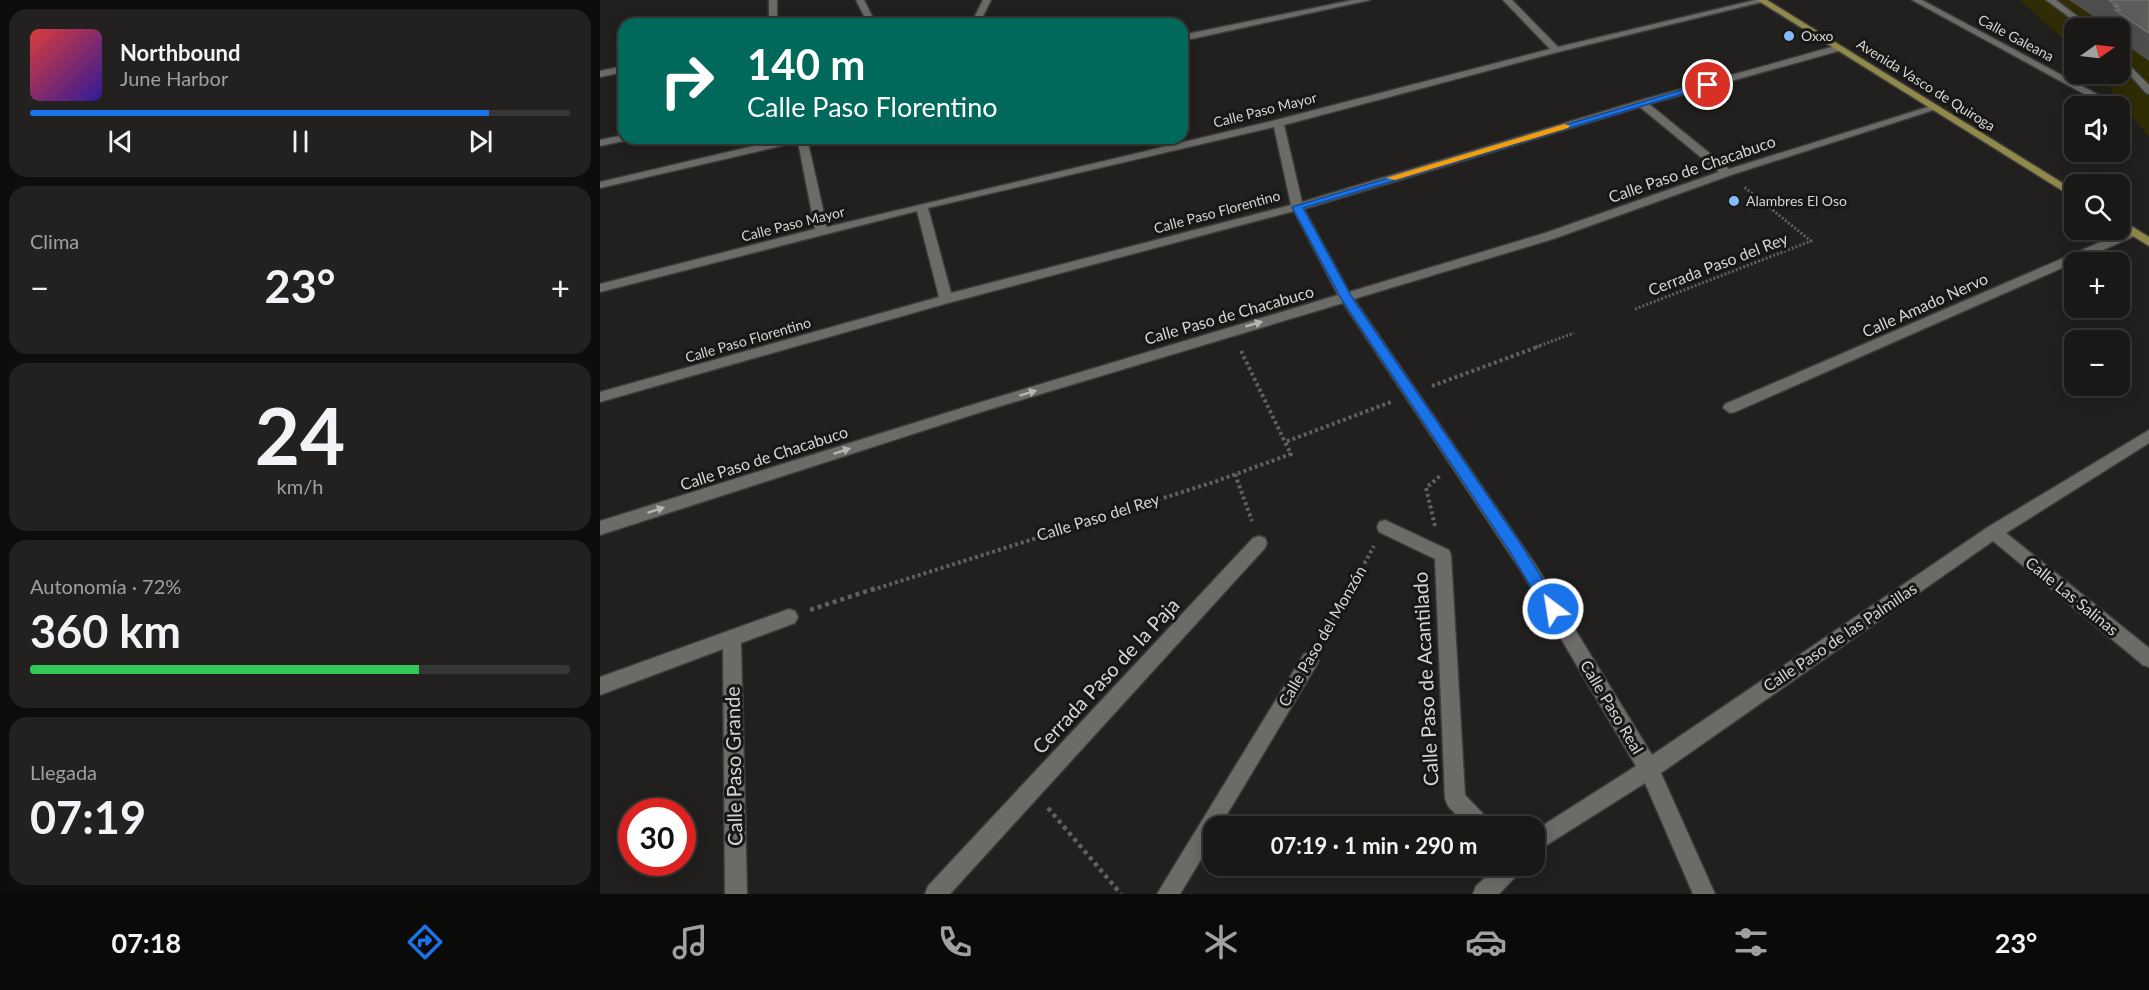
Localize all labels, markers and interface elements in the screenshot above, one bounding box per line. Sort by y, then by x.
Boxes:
street label: Calle Galeana [1975,10,2057,65]
north arrow [2064,18,2130,84]
map controls [2064,18,2130,396]
place label: Oxxo [1801,27,1834,44]
marker: Oxxo [1782,29,1796,43]
street label: Avenida Vasco de Quiroga [1854,35,1999,134]
text: Northbound [120,39,240,66]
text: 140 m [747,39,865,89]
icon: right [648,42,726,120]
pin [1682,59,1733,110]
text: June Harbor [120,66,228,90]
icon: arrive [1691,68,1724,101]
street label: Calle Paso Mayor [1211,88,1318,131]
text: Calle Paso Florentino [747,90,998,123]
button: sound [2064,96,2130,162]
icon: previous [104,125,137,158]
icon: pause [284,125,317,158]
icon: next [464,125,497,158]
street label: Calle Paso de Chacabuco [1606,131,1778,206]
button: search [2064,174,2130,240]
street label: Calle Paso Florentino [1152,186,1282,237]
place label: Alambres El Oso [1746,192,1847,209]
marker: Alambres El Oso [1727,194,1741,208]
street label: Calle Paso Mayor [739,202,846,245]
street label: Cerrada Paso del Rey [1645,228,1791,299]
text: Clima [30,229,79,253]
button: + [2064,252,2130,318]
text: 23° [265,259,335,313]
text: − [30,267,49,307]
text: + [551,267,570,307]
street label: Calle Amado Nervo [1859,268,1991,341]
street label: Calle Paso de Chacabuco [1142,281,1316,348]
street label: Calle Paso Florentino [683,313,813,366]
one-way arrow [1246,319,1264,328]
button: − [2064,330,2130,396]
text: 24 [255,388,345,482]
one-way arrow [1019,388,1037,397]
street label: Calle Paso de Chacabuco [678,421,850,494]
one-way arrow [833,446,851,455]
text: km/h [277,474,323,498]
street label: Calle Paso del Rey [1034,489,1162,544]
one-way arrow [647,505,665,514]
street label: Calle Las Salinas [2022,552,2123,639]
street label: Calle Paso del Monzón [1274,562,1370,709]
street label: Calle Paso de Acantilado [1407,571,1443,787]
text: Autonomía · 72% [30,574,181,598]
position arrow [1521,577,1585,641]
street label: Calle Paso de las Palmillas [1759,578,1920,695]
street label: Cerrada Paso de la Paja [1027,592,1184,758]
text: 360 km [30,604,181,658]
street label: Calle Paso Real [1577,656,1648,757]
street label: Calle Paso Grande [720,686,746,846]
text: Llegada [30,760,97,784]
text: 07:19 [30,790,146,844]
speed limit sign: 30 [618,798,696,876]
text: 07:19 · 1 min · 290 m [1271,832,1477,859]
icon: directions [404,921,446,963]
icon: music [669,921,711,963]
icon: phone [934,921,976,963]
icon: climate [1200,921,1242,963]
icon: car [1465,921,1507,963]
icon: filters [1730,921,1772,963]
text: 07:18 [112,926,181,959]
text: 23° [1995,926,2037,959]

